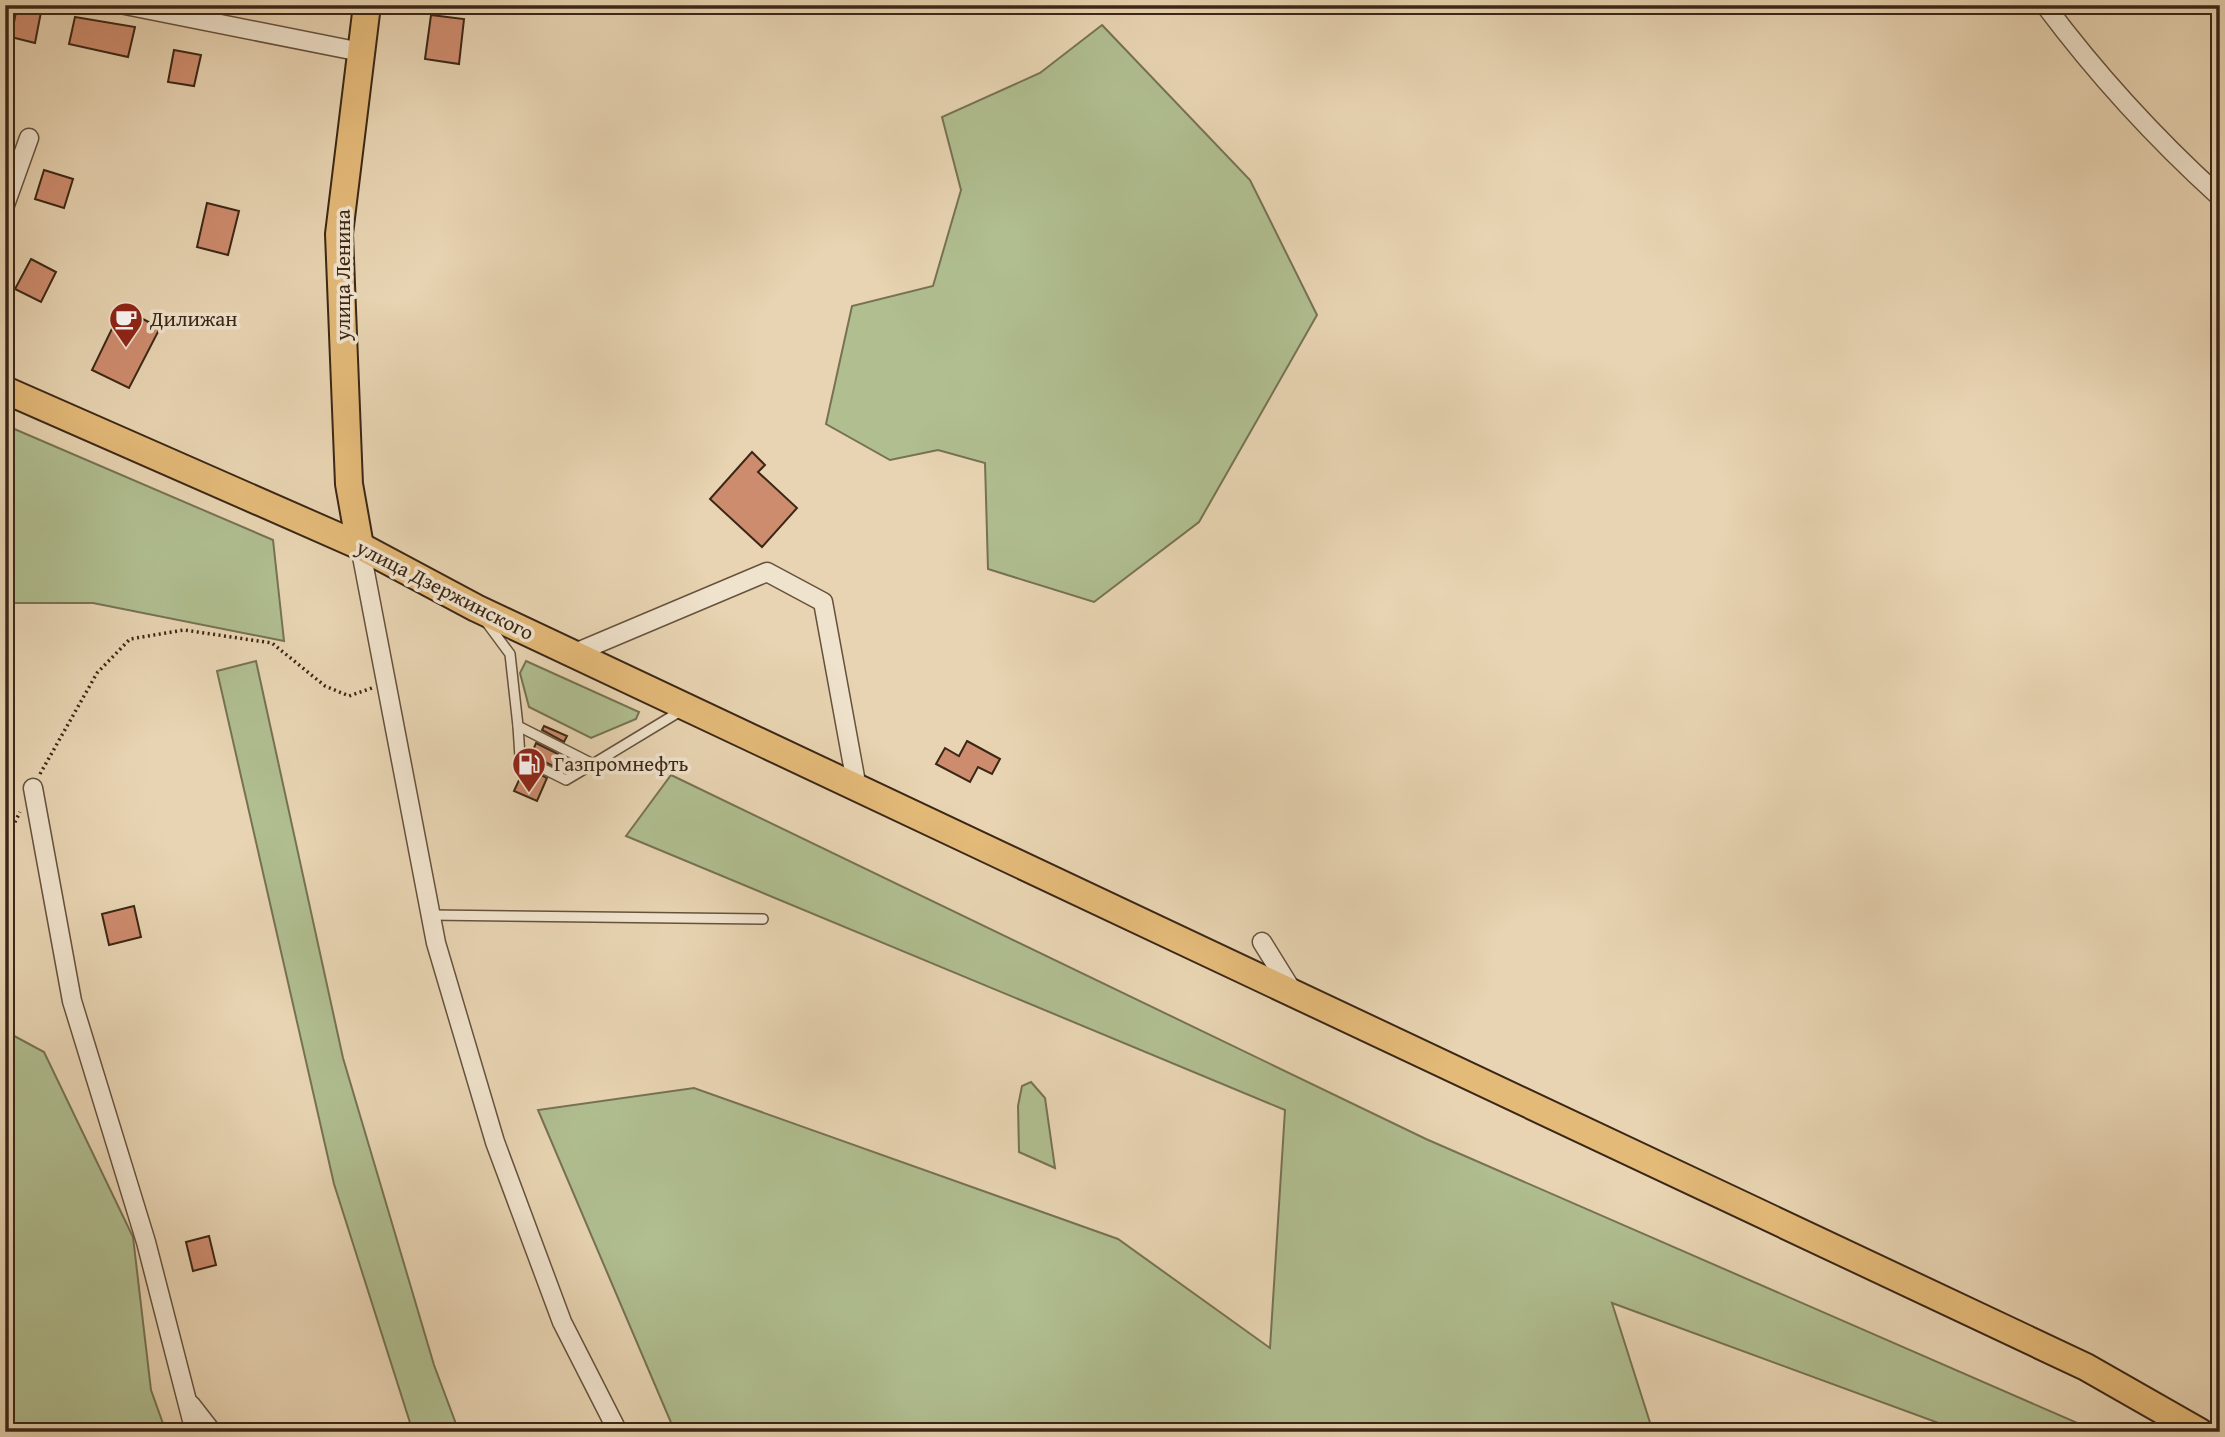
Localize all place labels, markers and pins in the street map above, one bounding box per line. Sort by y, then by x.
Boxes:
cafe icon: Дилижан [107,300,145,349]
place label: Дилижан [149,303,238,334]
fuel station icon: Газпромнефть [510,745,548,794]
place label: Газпромнефть [554,748,688,779]

